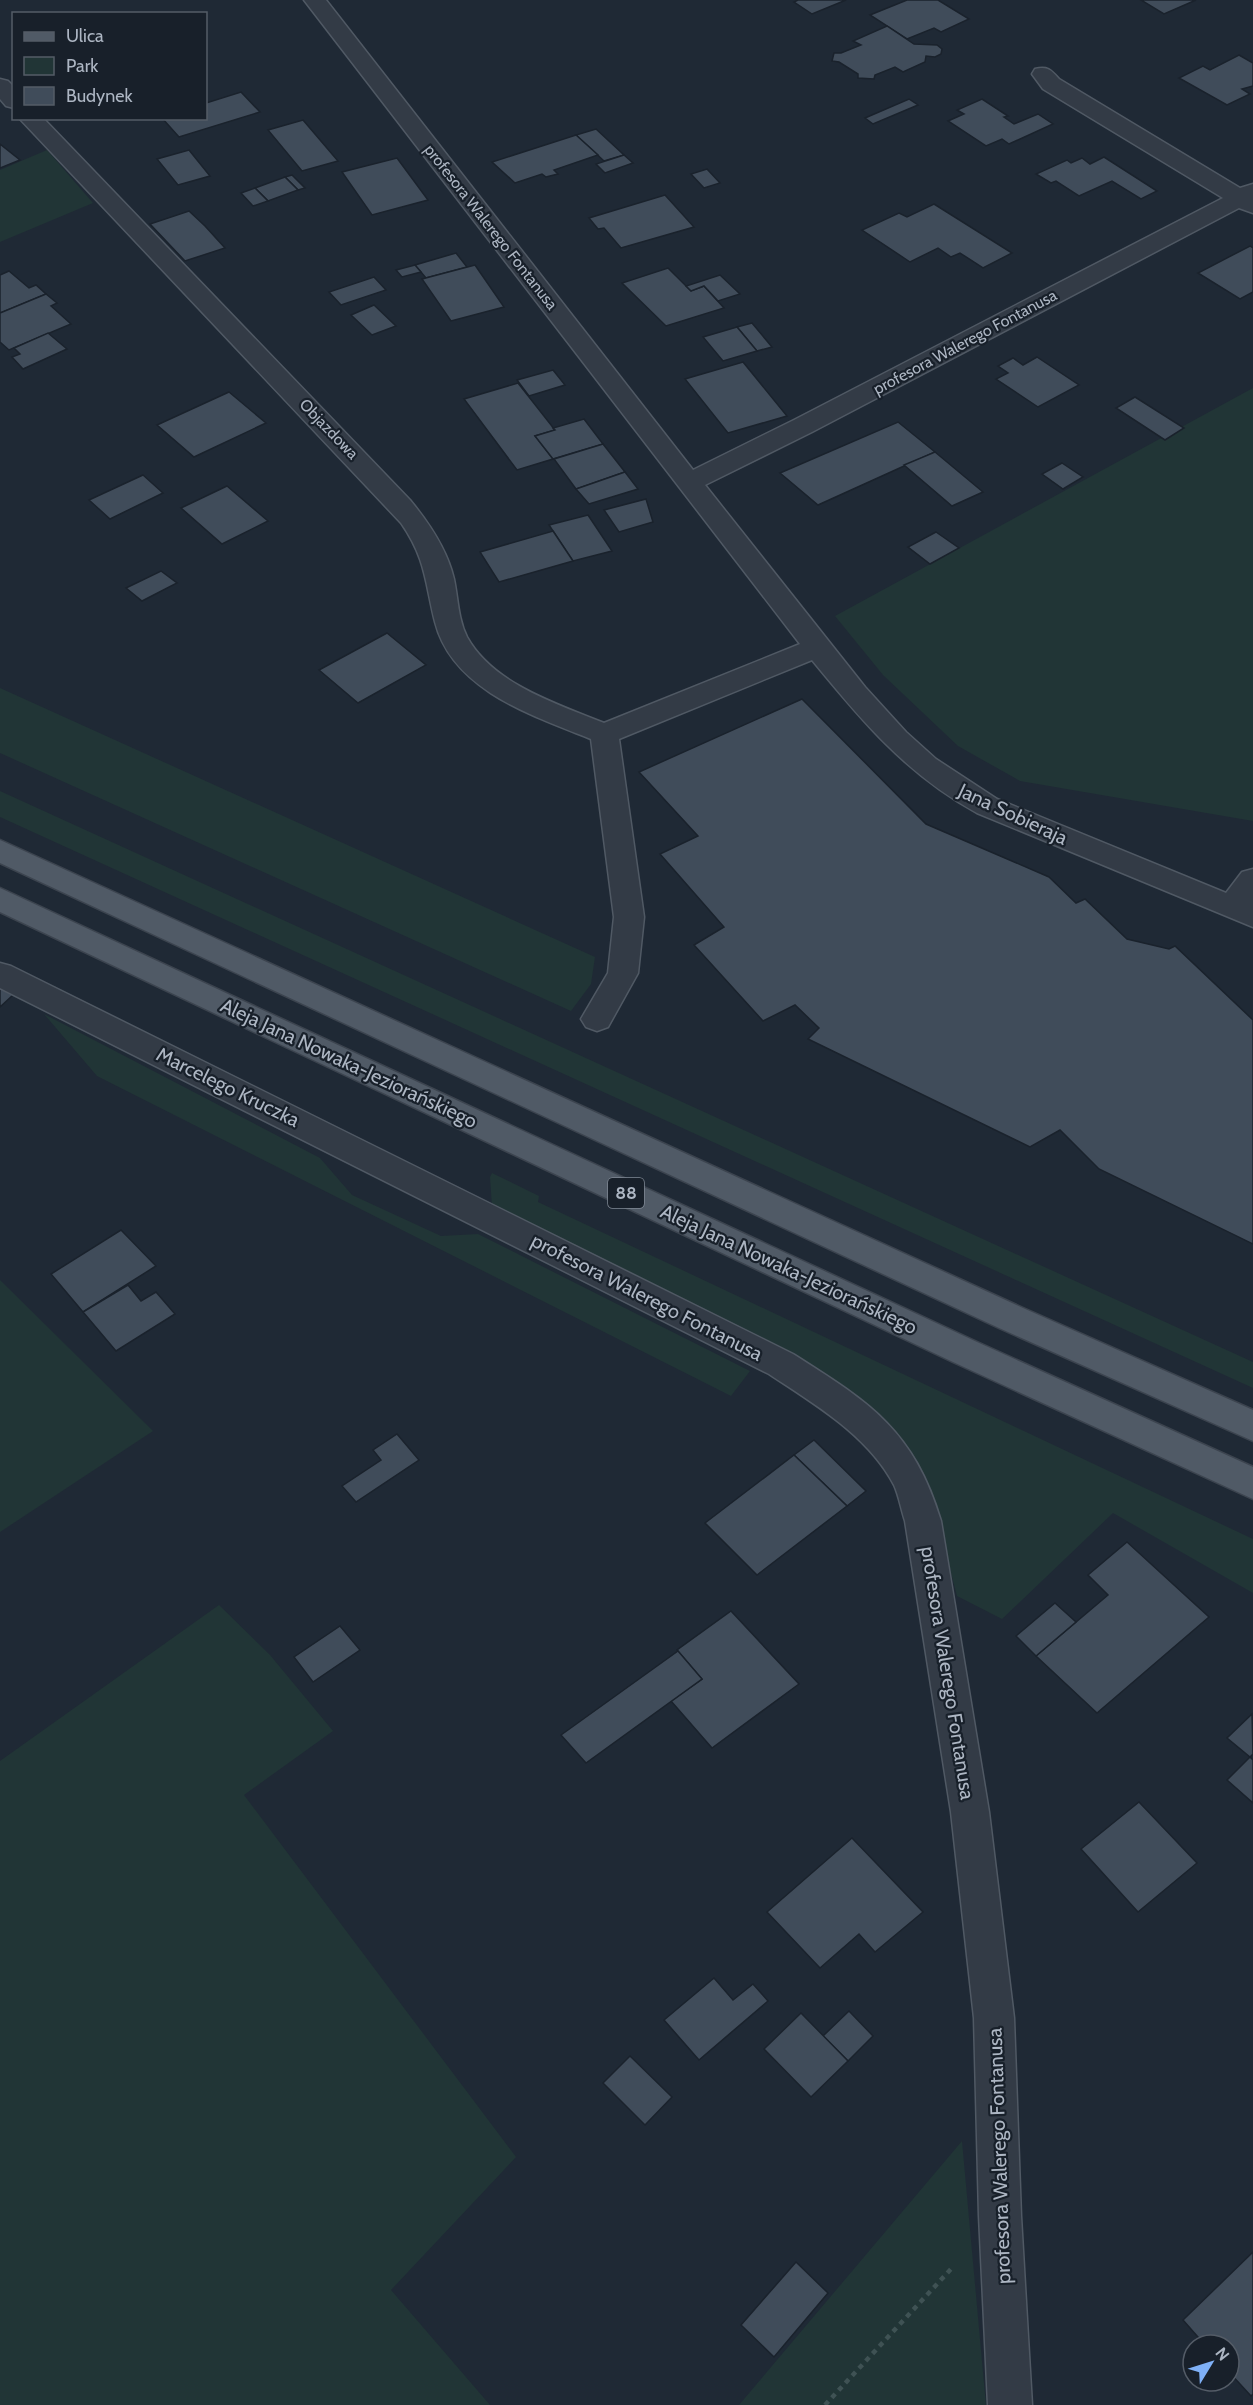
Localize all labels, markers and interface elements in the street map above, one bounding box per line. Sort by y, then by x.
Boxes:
legend [12,12,207,120]
text: Ulica [66,25,104,47]
text: Park [66,55,99,77]
text: Budynek [66,85,133,107]
street label: profesora Walerego Fontanusa [420,140,562,314]
street label: profesora Walerego Fontanusa [870,285,1060,398]
street label: Objazdowa [296,395,363,463]
street label: Jana Sobieraja [954,778,1072,850]
street label: Aleja Jana Nowaka-Jeziorańskiego [217,993,481,1133]
street label: Marcelego Kruczka [152,1042,304,1132]
road number: 88 [608,1178,644,1208]
street label: Aleja Jana Nowaka-Jeziorańskiego [657,1199,921,1339]
street label: profesora Walerego Fontanusa [527,1228,767,1366]
street label: profesora Walerego Fontanusa [916,1545,980,1802]
street label: profesora Walerego Fontanusa [983,2027,1015,2284]
north arrow [1181,2333,1241,2393]
text: N [1211,2344,1233,2364]

